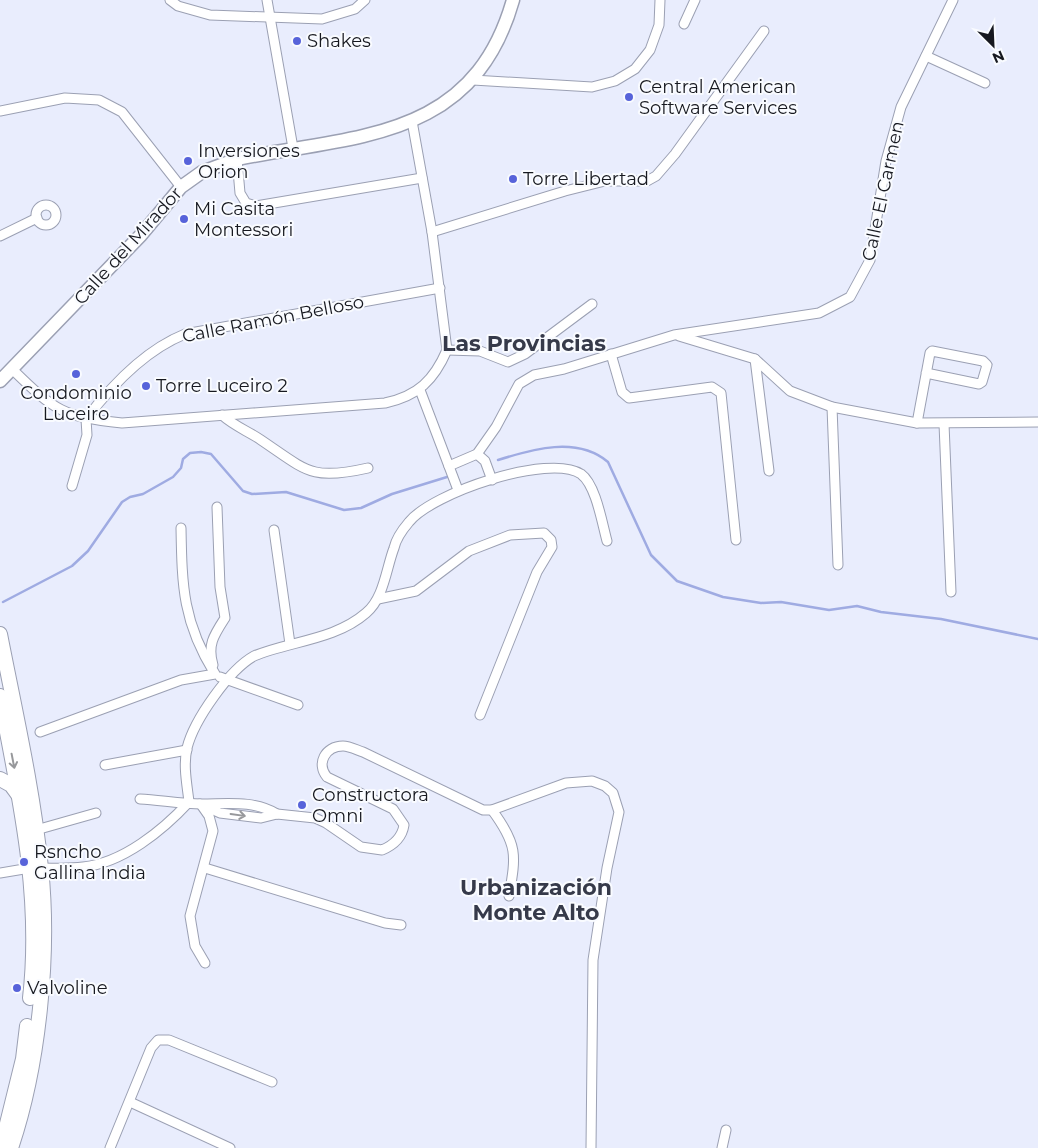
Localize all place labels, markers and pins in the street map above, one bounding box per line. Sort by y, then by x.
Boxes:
place label: Shakes [307,30,371,52]
marker: Shakes [291,35,303,47]
place label: Central American Software Services [639,76,797,119]
marker: Central American Software Services [623,91,635,103]
place label: Inversiones Orion [198,140,300,183]
marker: Inversiones Orion [182,155,194,167]
place label: Torre Libertad [523,168,649,190]
marker: Torre Libertad [507,173,519,185]
place label: Mi Casita Montessori [194,198,293,241]
marker: Mi Casita Montessori [178,213,190,225]
marker: Condominio Luceiro [70,368,82,380]
place label: Torre Luceiro 2 [156,375,288,397]
marker: Torre Luceiro 2 [140,380,152,392]
place label: Condominio Luceiro [20,382,132,425]
place label: Constructora Omni [312,784,429,827]
marker: Constructora Omni [296,799,308,811]
place label: Rsncho Gallina India [34,841,146,884]
marker: Rsncho Gallina India [18,856,30,868]
place label: Valvoline [27,977,108,999]
marker: Valvoline [11,982,23,994]

